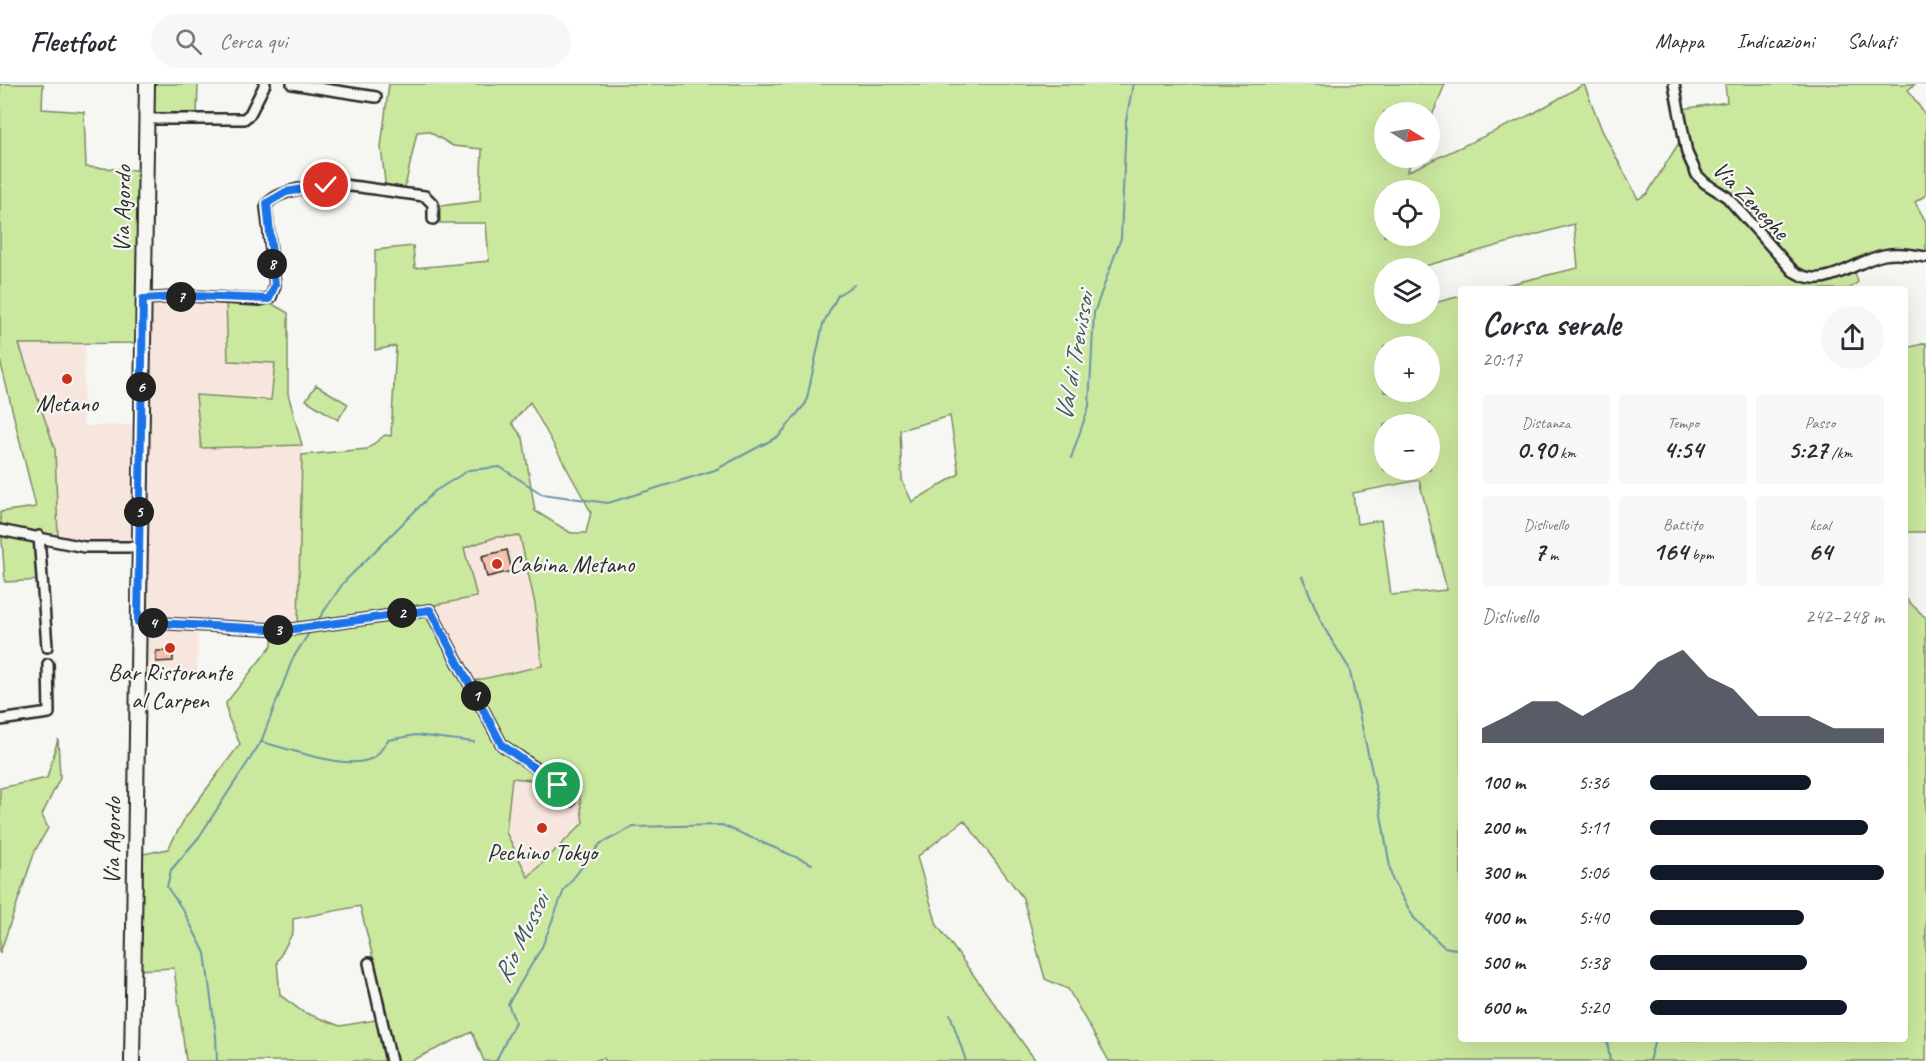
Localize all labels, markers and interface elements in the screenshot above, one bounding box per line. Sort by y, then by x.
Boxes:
search box [151,14,571,68]
text: Fleetfoot [30,24,115,59]
icon: search [172,25,205,58]
text: Cerca qui [220,27,287,55]
text: Mappa [1655,28,1704,54]
text: Indicazioni [1737,28,1814,54]
text: Salvati [1847,28,1896,54]
north arrow [1374,102,1440,168]
map controls [1374,102,1440,480]
street label: Via Zeneghe [1706,154,1797,247]
pin [300,159,351,210]
street label: Via Agordo [106,164,138,253]
icon: check [309,168,342,201]
button: locate [1374,180,1440,246]
pin: 8 [257,249,287,279]
text: 8 [268,254,276,274]
button: layers [1374,258,1440,324]
pin: 7 [166,282,196,312]
water label: Val di Trevissoi [1047,285,1102,423]
text: 7 [177,287,185,307]
text: Corsa serale [1482,303,1621,345]
button: share [1821,306,1884,369]
button: + [1374,336,1440,402]
text: 20:17 [1482,347,1522,372]
marker: Metano [60,372,74,386]
pin: 6 [126,372,156,402]
text: 6 [137,377,145,397]
place label: Metano [36,388,99,418]
text: Distanza [1522,413,1570,433]
text: Tempo [1667,413,1699,433]
text: Passo [1805,413,1835,433]
button: − [1374,414,1440,480]
text: 0.90 [1516,433,1556,466]
text: 4:54 [1663,433,1703,466]
text: 5:27 [1788,433,1827,466]
text: km [1556,443,1576,463]
text: /km [1827,443,1852,463]
pin: 5 [124,497,154,527]
text: 5 [136,502,142,522]
text: Dislivello [1523,515,1569,535]
text: Battito [1663,515,1703,535]
text: kcal [1809,515,1831,535]
text: 7 [1534,535,1545,568]
text: 164 [1652,535,1688,568]
text: 64 [1808,535,1832,568]
text: m [1545,545,1558,565]
text: bpm [1688,545,1714,565]
place label: Cabina Metano [509,549,636,579]
marker: Cabina Metano [490,557,504,571]
pin: 2 [387,598,417,628]
text: 2 [398,603,406,623]
text: Dislivello [1482,604,1538,629]
text: 242–248 m [1805,604,1884,629]
pin: 4 [138,608,168,638]
text: 4 [149,613,157,633]
pin: 3 [263,615,293,645]
text: 3 [274,620,282,640]
marker: Bar Ristorante al Carpen [163,641,177,655]
place label: Bar Ristorante al Carpen [108,657,234,715]
pin: 1 [461,681,491,711]
text: 1 [472,686,480,706]
pin [532,759,583,810]
icon: arrive [541,768,574,801]
text: 100 m [1482,770,1525,795]
text: 5:36 [1578,770,1609,795]
street label: Via Agordo [96,796,128,885]
text: 200 m [1482,815,1525,840]
text: 5:11 [1578,815,1609,840]
marker: Pechino Tokyo [535,821,549,835]
place label: Pechino Tokyo [487,837,600,867]
text: 300 m [1482,860,1525,885]
text: 5:06 [1578,860,1609,885]
water label: Rio Mussoi [485,883,559,988]
text: 400 m [1482,905,1525,930]
text: 5:40 [1578,905,1609,930]
text: 500 m [1482,950,1525,975]
text: 5:38 [1578,950,1609,975]
text: 600 m [1482,995,1526,1020]
text: 5:20 [1578,995,1609,1020]

